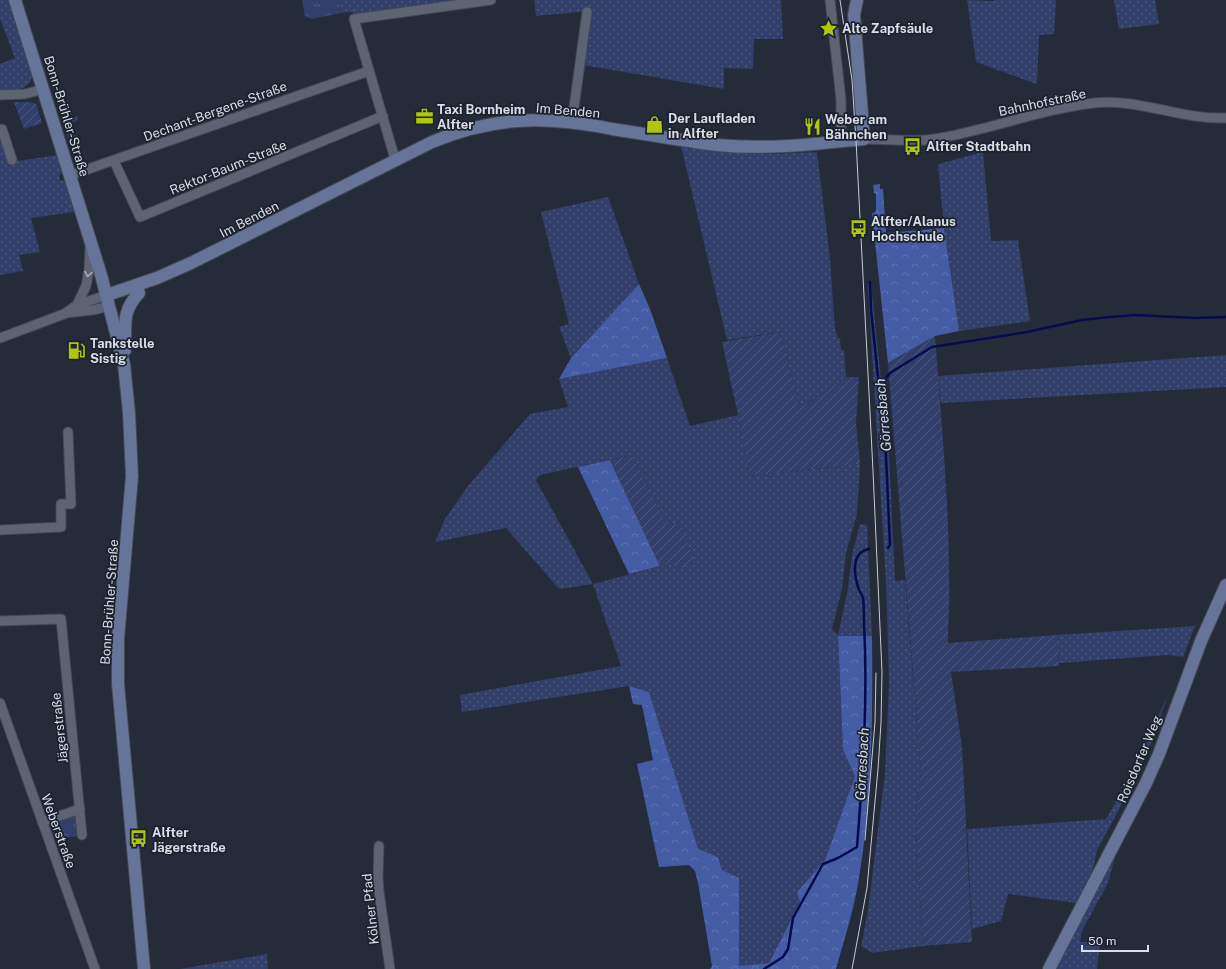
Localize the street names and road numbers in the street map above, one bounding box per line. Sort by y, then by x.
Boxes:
street label: Bonn-Brühler-Straße [41,54,92,178]
street label: Dechant-Bergene-Straße [142,79,289,144]
street label: Bahnhofstraße [997,86,1087,119]
street label: Im Benden [535,100,601,121]
street label: Rektor-Baum-Straße [168,137,289,198]
street label: Im Benden [217,198,281,241]
street label: Bonn-Brühler-Straße [98,539,121,665]
street label: Jägerstraße [48,692,71,764]
street label: Roisdorfer Weg [1114,713,1165,805]
street label: Weberstraße [38,792,79,870]
street label: Kölner Pfad [359,873,382,945]

